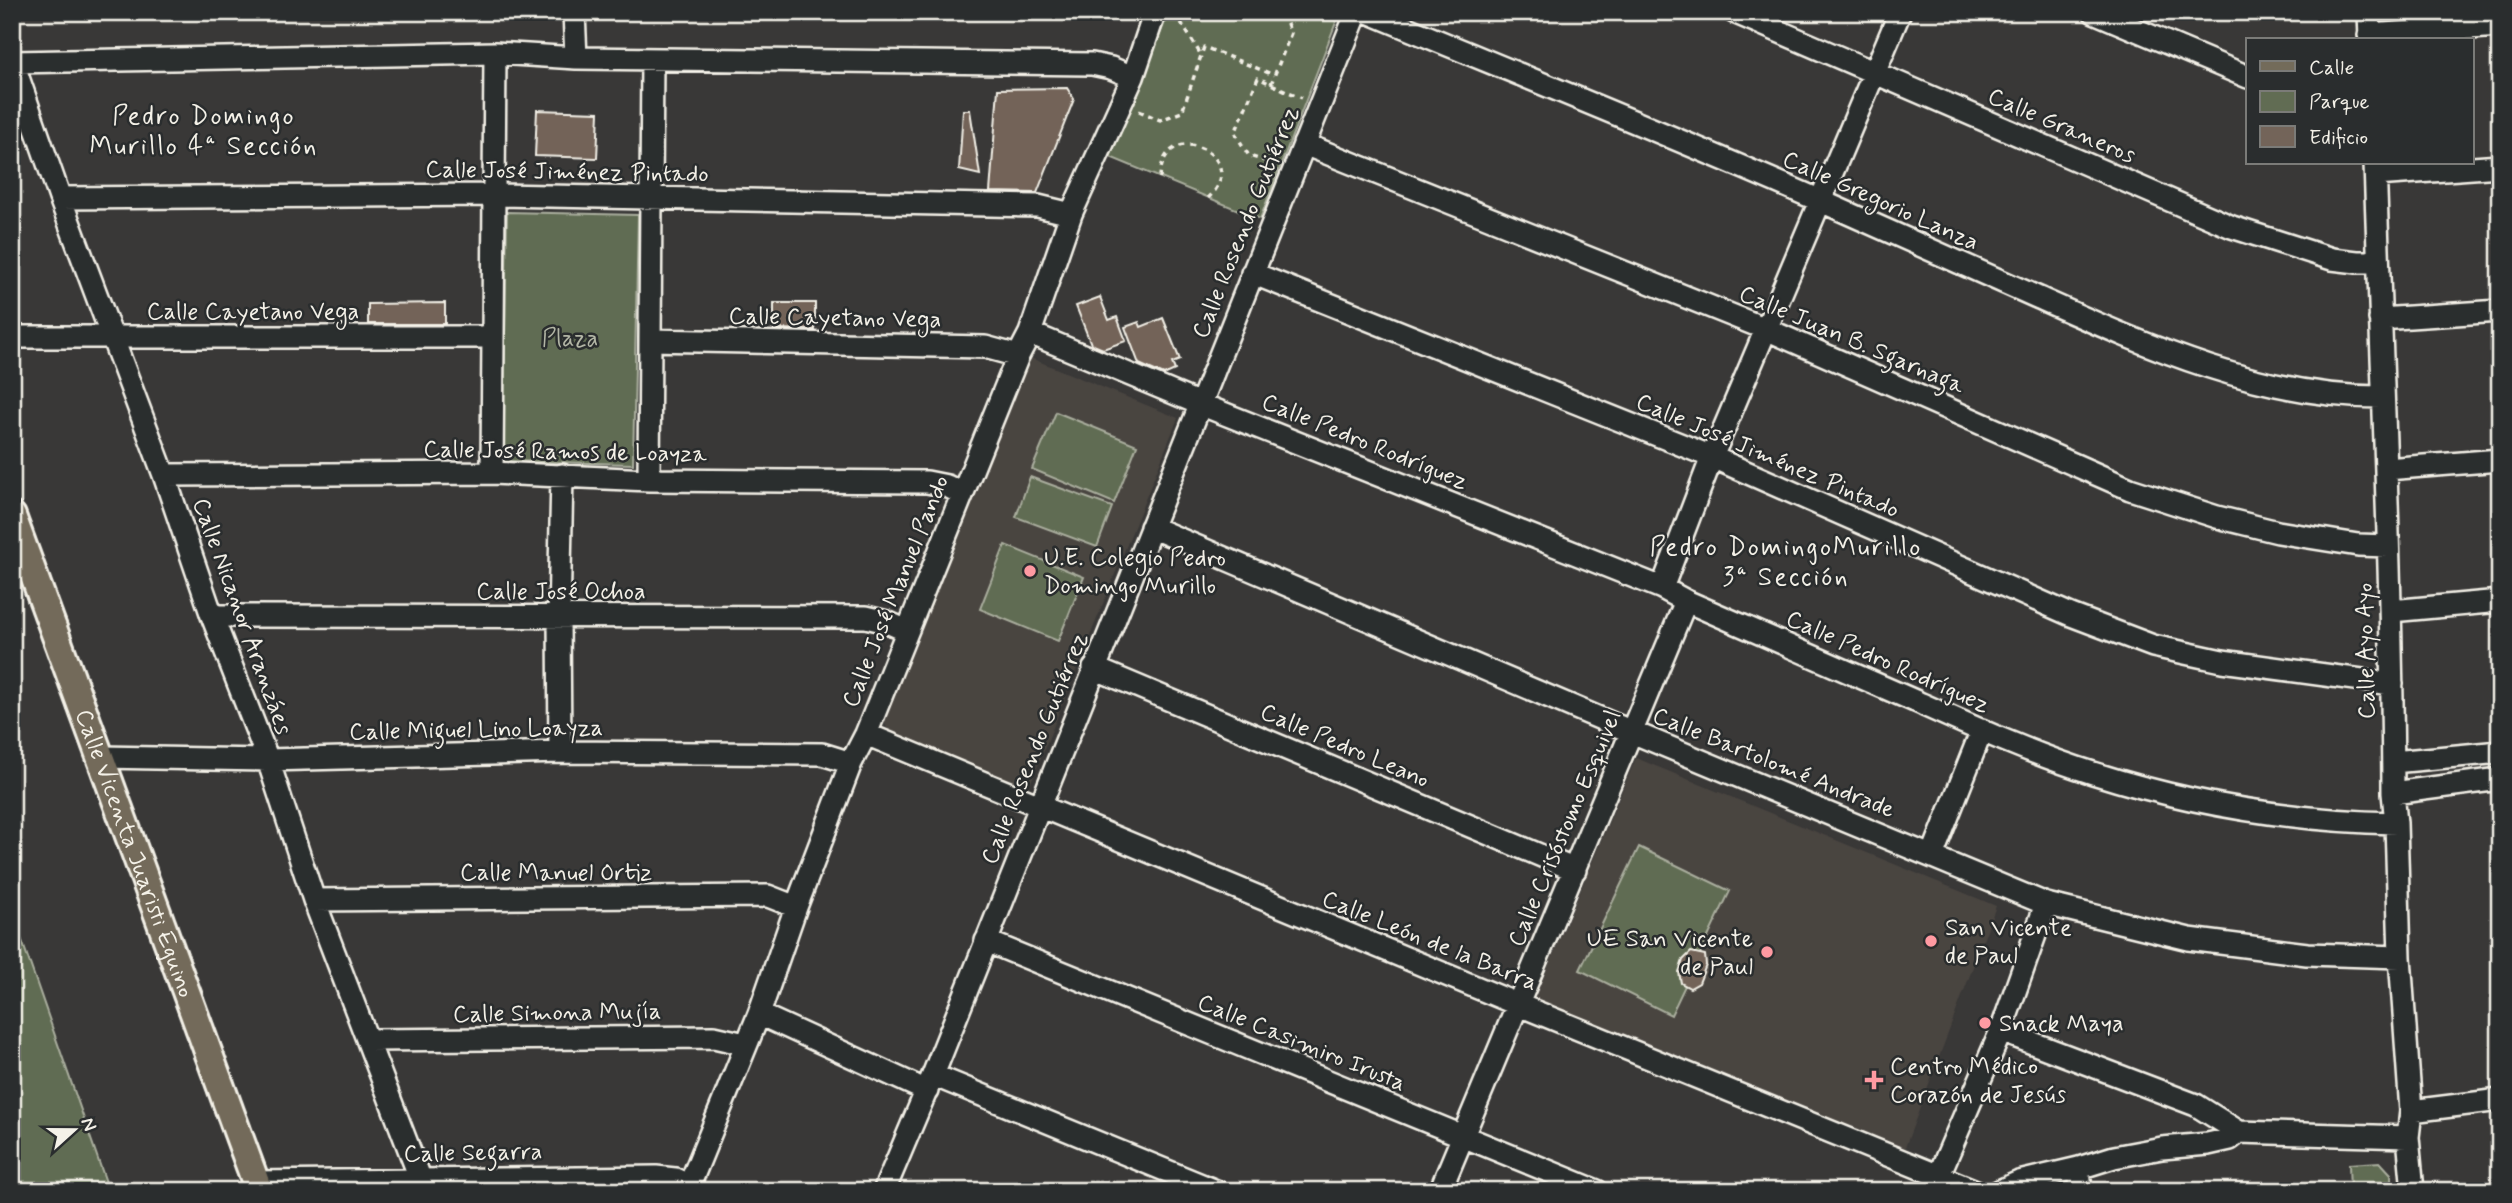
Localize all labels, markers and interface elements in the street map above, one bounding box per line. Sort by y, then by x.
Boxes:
legend [2246,38,2474,164]
text: Calle [2309,54,2354,82]
street label: Calle Graneros [1983,81,2140,172]
text: Parque [2309,88,2370,116]
district label: Pedro Domingo Murillo 4ª Sección [90,100,318,164]
street label: Calle Rosendo Gutiérrez [1186,102,1307,343]
text: Edificio [2309,124,2368,152]
street label: Calle Gregorio Lanza [1777,144,1983,260]
street label: Calle José Jiménez Pintado [425,155,709,190]
street label: Calle Juan B. Sgarnaga [1733,279,1970,405]
street label: Calle Cayetano Vega [147,297,359,330]
street label: Calle Cayetano Vega [728,301,942,338]
park label: Plaza [542,324,598,355]
street label: Calle Pedro Rodríguez [1257,387,1472,498]
street label: Calle José Jiménez Pintado [1631,387,1904,526]
street label: Calle José Ramos de Loayza [423,435,708,470]
street label: Calle José Manuel Pando [836,471,957,712]
street label: Calle Nicanor Aranzáes [184,494,299,740]
district label: Pedro DomingoMurillo 3ª Sección [1650,531,1922,595]
place label: U.E. Colegio Pedro Domingo Murillo [1044,543,1226,602]
marker: U.E. Colegio Pedro Domingo Murillo [1022,563,1038,579]
street label: Calle José Ochoa [476,577,646,608]
street label: Calle Ayo Ayo [2350,583,2383,719]
street label: Calle Pedro Rodríguez [1781,604,1994,721]
street label: Calle Rosendo Gutiérrez [975,628,1096,869]
street label: Calle Pedro Leano [1255,697,1434,796]
street label: Calle Bartolomé Andrade [1648,701,1899,826]
street label: Calle Vicenta Juaristi Eguino [67,705,201,1002]
street label: Calle Crisóstomo Esquivel [1501,705,1629,952]
street label: Calle Miguel Lino Loayza [349,713,603,751]
street label: Calle Manuel Ortiz [460,858,652,889]
street label: Calle León de la Barra [1317,884,1542,999]
place label: San Vicente de Paul [1945,913,2072,972]
place label: UE San Vicente de Paul [1587,924,1753,983]
marker: San Vicente de Paul [1923,933,1939,949]
marker: UE San Vicente de Paul [1759,944,1775,960]
street label: Calle Casimiro Irusta [1193,987,1410,1099]
street label: Calle Simona Mujía [453,996,662,1031]
place label: Snack Maya [1999,1009,2124,1040]
marker: Snack Maya [1977,1015,1993,1031]
place label: Centro Médico Corazón de Jesús [1890,1052,2066,1111]
marker: Centro Médico Corazón de Jesús [1864,1070,1884,1090]
north arrow [38,1094,108,1164]
text: N [75,1114,102,1135]
street label: Calle Segarra [403,1137,543,1173]

